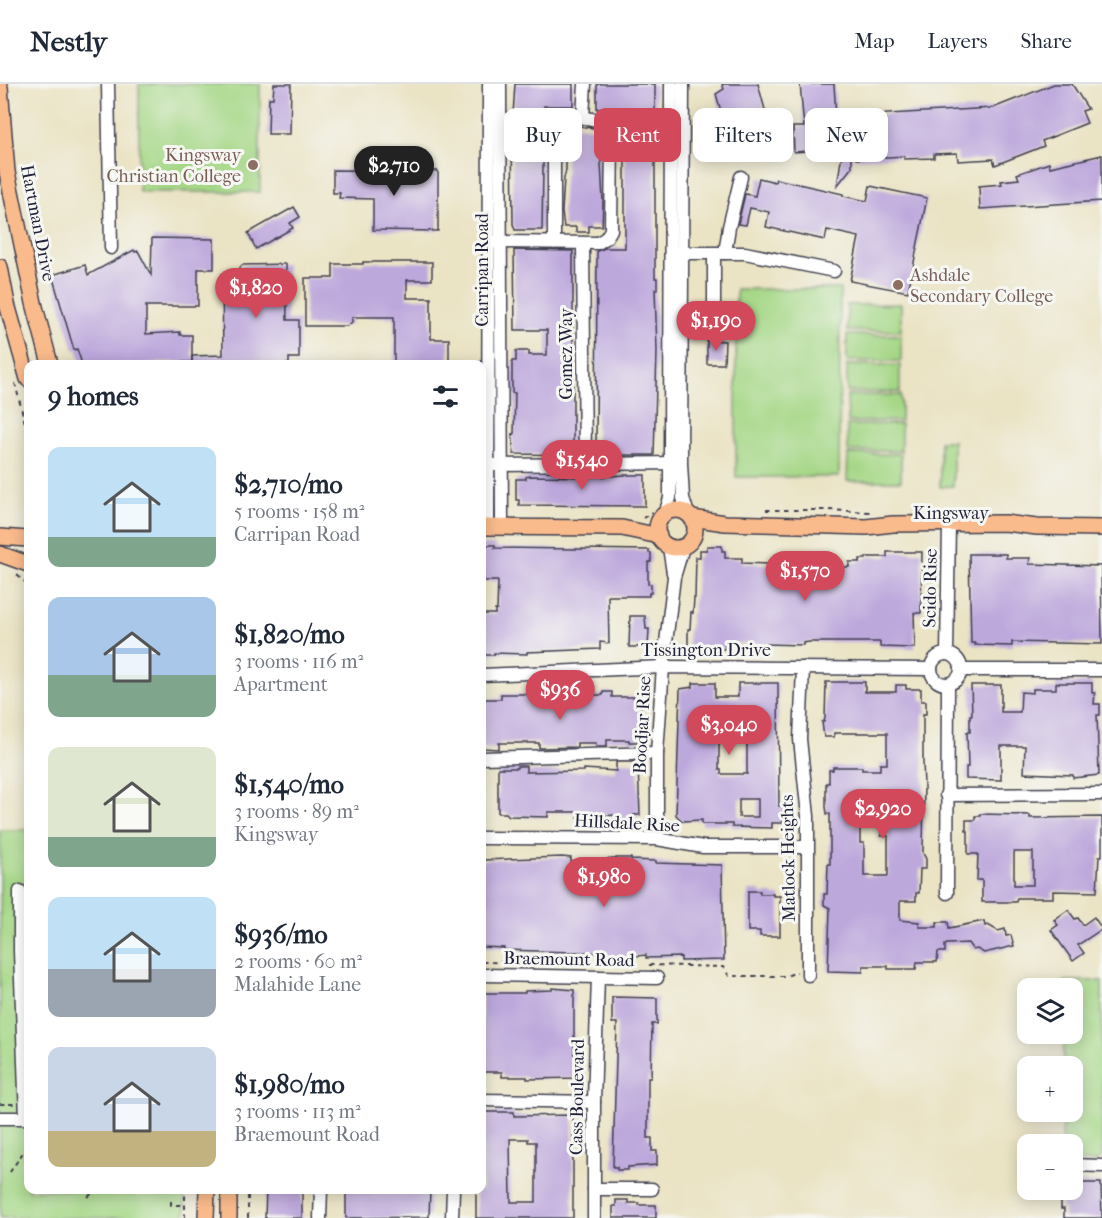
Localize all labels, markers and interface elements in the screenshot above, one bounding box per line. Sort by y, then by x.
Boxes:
text: Nestly [30,25,107,58]
text: Map [854,29,895,53]
text: Layers [928,29,987,53]
text: Share [1020,29,1072,53]
chip: Buy [504,108,582,162]
chip: Rent [594,108,681,162]
chip: Filters [693,108,793,162]
chip: New [805,108,888,162]
place label: Kingsway Christian College [106,145,242,187]
pin: $2,710 [345,146,443,197]
text: $2,710 [368,154,420,177]
marker: Kingsway Christian College [246,158,260,172]
street label: Hartman Drive [16,163,59,283]
street label: Carripan Road [472,213,493,327]
place label: Ashdale Secondary College [909,265,1053,307]
pin: $1,820 [207,268,305,319]
text: $1,820 [229,276,283,299]
marker: Ashdale Secondary College [891,278,905,292]
pin: $1,190 [667,301,765,352]
street label: Gomez Way [556,307,577,400]
text: $1,190 [691,309,741,332]
icon: filters [429,380,462,413]
text: 9 homes [48,381,139,412]
pin: $1,540 [533,440,631,491]
text: $1,540 [556,448,608,471]
text: $2,710/mo [234,469,343,500]
icon: home [96,471,168,543]
text: 5 rooms · 158 m² [234,500,364,523]
street label: Kingsway [913,503,990,524]
text: Carripan Road [234,523,360,546]
street label: Scido Rise [919,548,942,628]
pin: $1,570 [756,551,854,602]
text: $1,570 [780,559,830,582]
text: $1,820/mo [234,619,345,650]
icon: home [96,621,168,693]
street label: Tissington Drive [641,640,771,661]
text: 3 rooms · 116 m² [234,650,363,673]
pin: $936 [524,670,596,721]
text: Apartment [234,673,328,696]
street label: Boodjar Rise [629,675,656,775]
text: $936 [540,678,580,701]
pin: $3,040 [680,705,778,756]
text: $3,040 [700,713,758,736]
text: $1,540/mo [234,769,344,800]
icon: home [96,771,168,843]
pin: $2,920 [834,789,932,840]
street label: Matlock Heights [777,794,800,922]
text: $2,920 [855,797,911,820]
text: 3 rooms · 89 m² [234,800,359,823]
street label: Hillsdale Rise [574,810,680,837]
text: Kingsway [234,823,318,846]
pin: $1,980 [555,857,653,908]
text: $1,980 [577,865,631,888]
text: $936/mo [234,919,328,950]
icon: home [96,921,168,993]
street label: Braemount Road [503,948,635,971]
text: 2 rooms · 60 m² [234,950,362,973]
text: Malahide Lane [234,973,361,996]
map controls [1017,978,1083,1200]
button: layers [1017,978,1083,1044]
street label: Cass Boulevard [566,1038,589,1155]
button: + [1017,1056,1083,1122]
text: $1,980/mo [234,1069,345,1100]
icon: home [96,1071,168,1143]
text: 3 rooms · 113 m² [234,1100,361,1123]
text: Braemount Road [234,1123,380,1146]
button: − [1017,1134,1083,1200]

